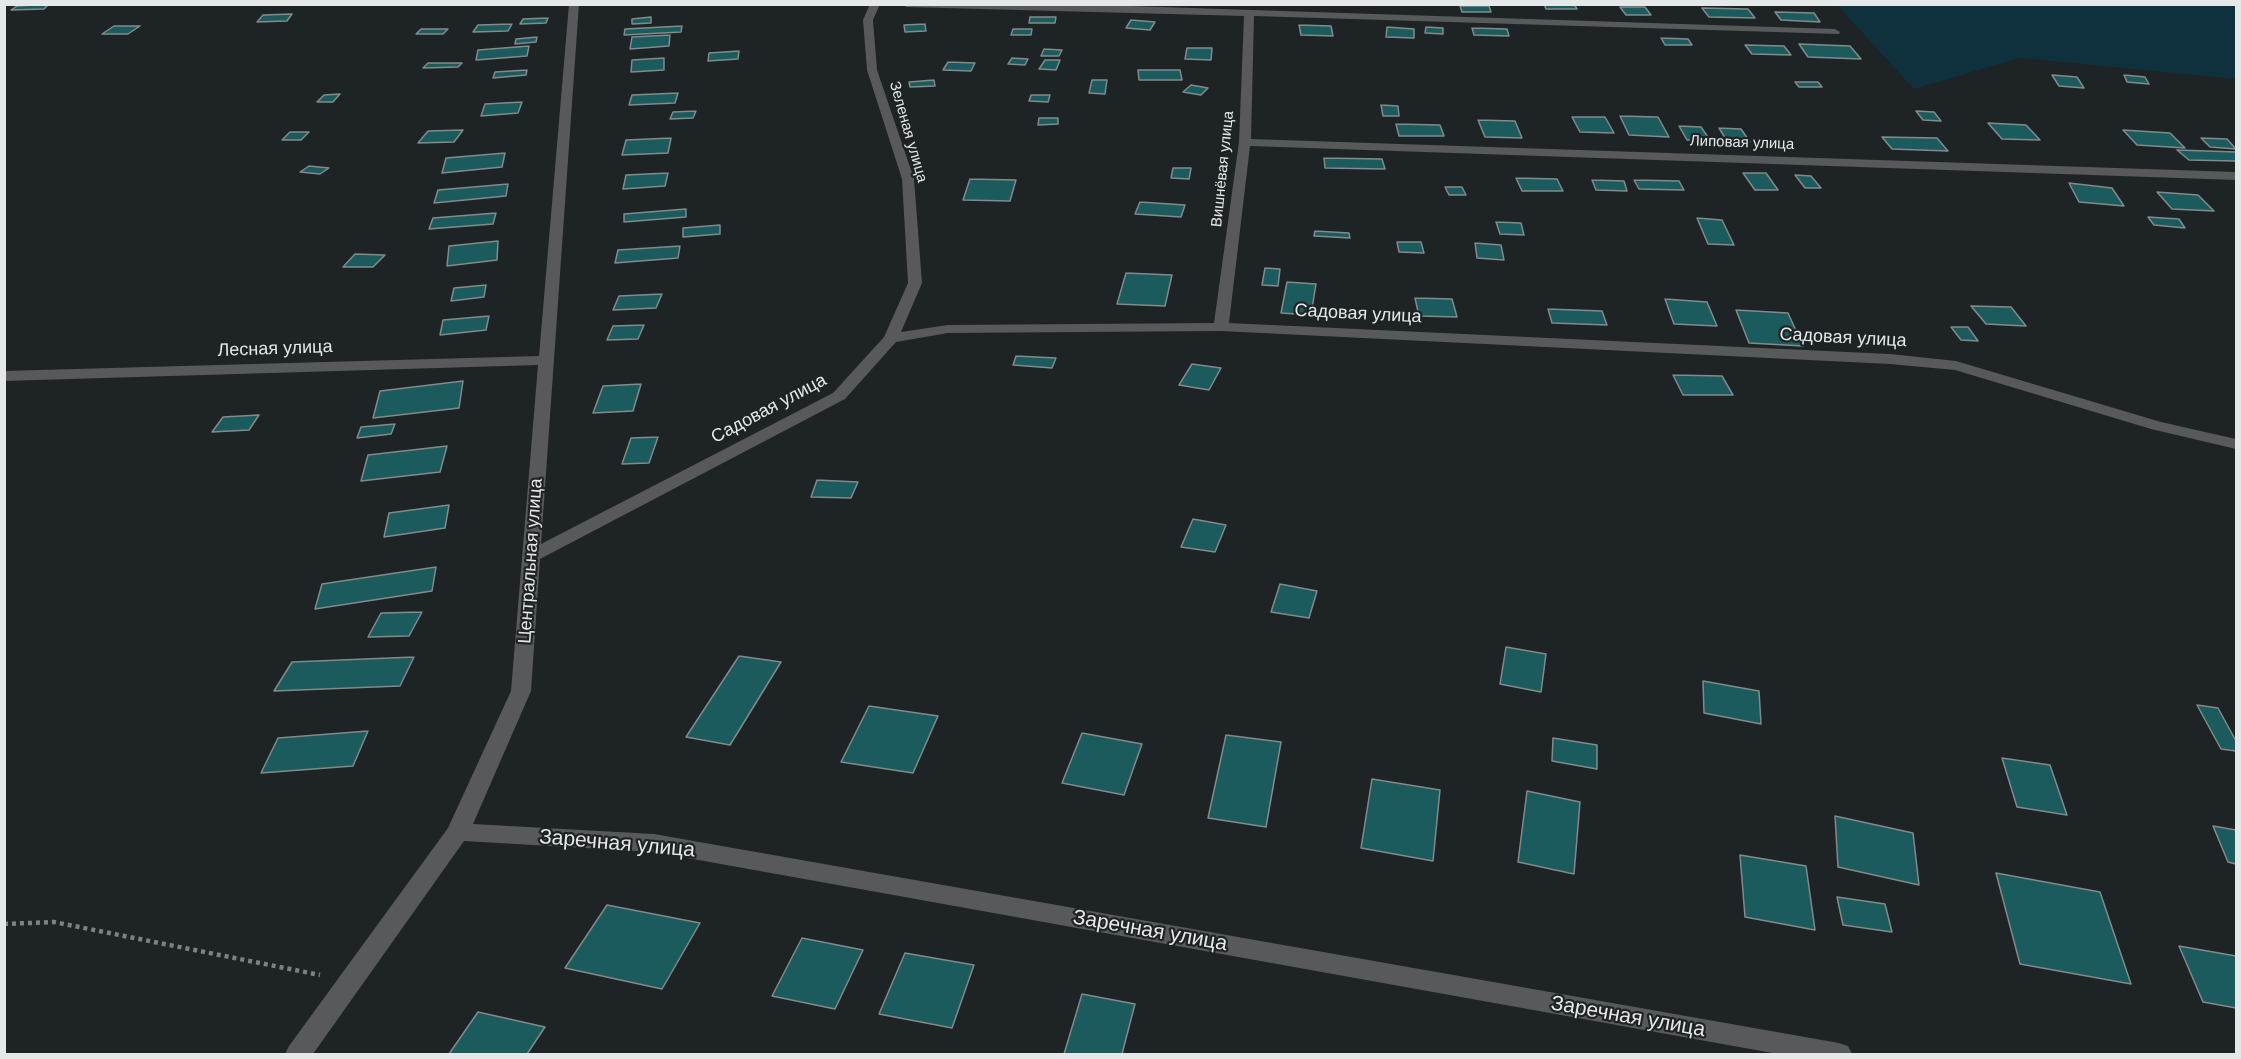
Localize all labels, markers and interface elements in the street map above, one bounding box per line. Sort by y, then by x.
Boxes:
street label: Зеленая улица [885,79,931,185]
street label: Вишнёвая улица [1208,110,1238,228]
street label: Липовая улица [1690,132,1794,154]
street label: Садовая улица [1294,300,1422,328]
street label: Садовая улица [1779,324,1907,352]
street label: Лесная улица [217,336,333,362]
street label: Садовая улица [708,370,830,448]
street label: Центральная улица [514,478,548,644]
street label: Заречная улица [538,825,696,863]
street label: Заречная улица [1071,905,1229,957]
street label: Заречная улица [1549,991,1707,1043]

